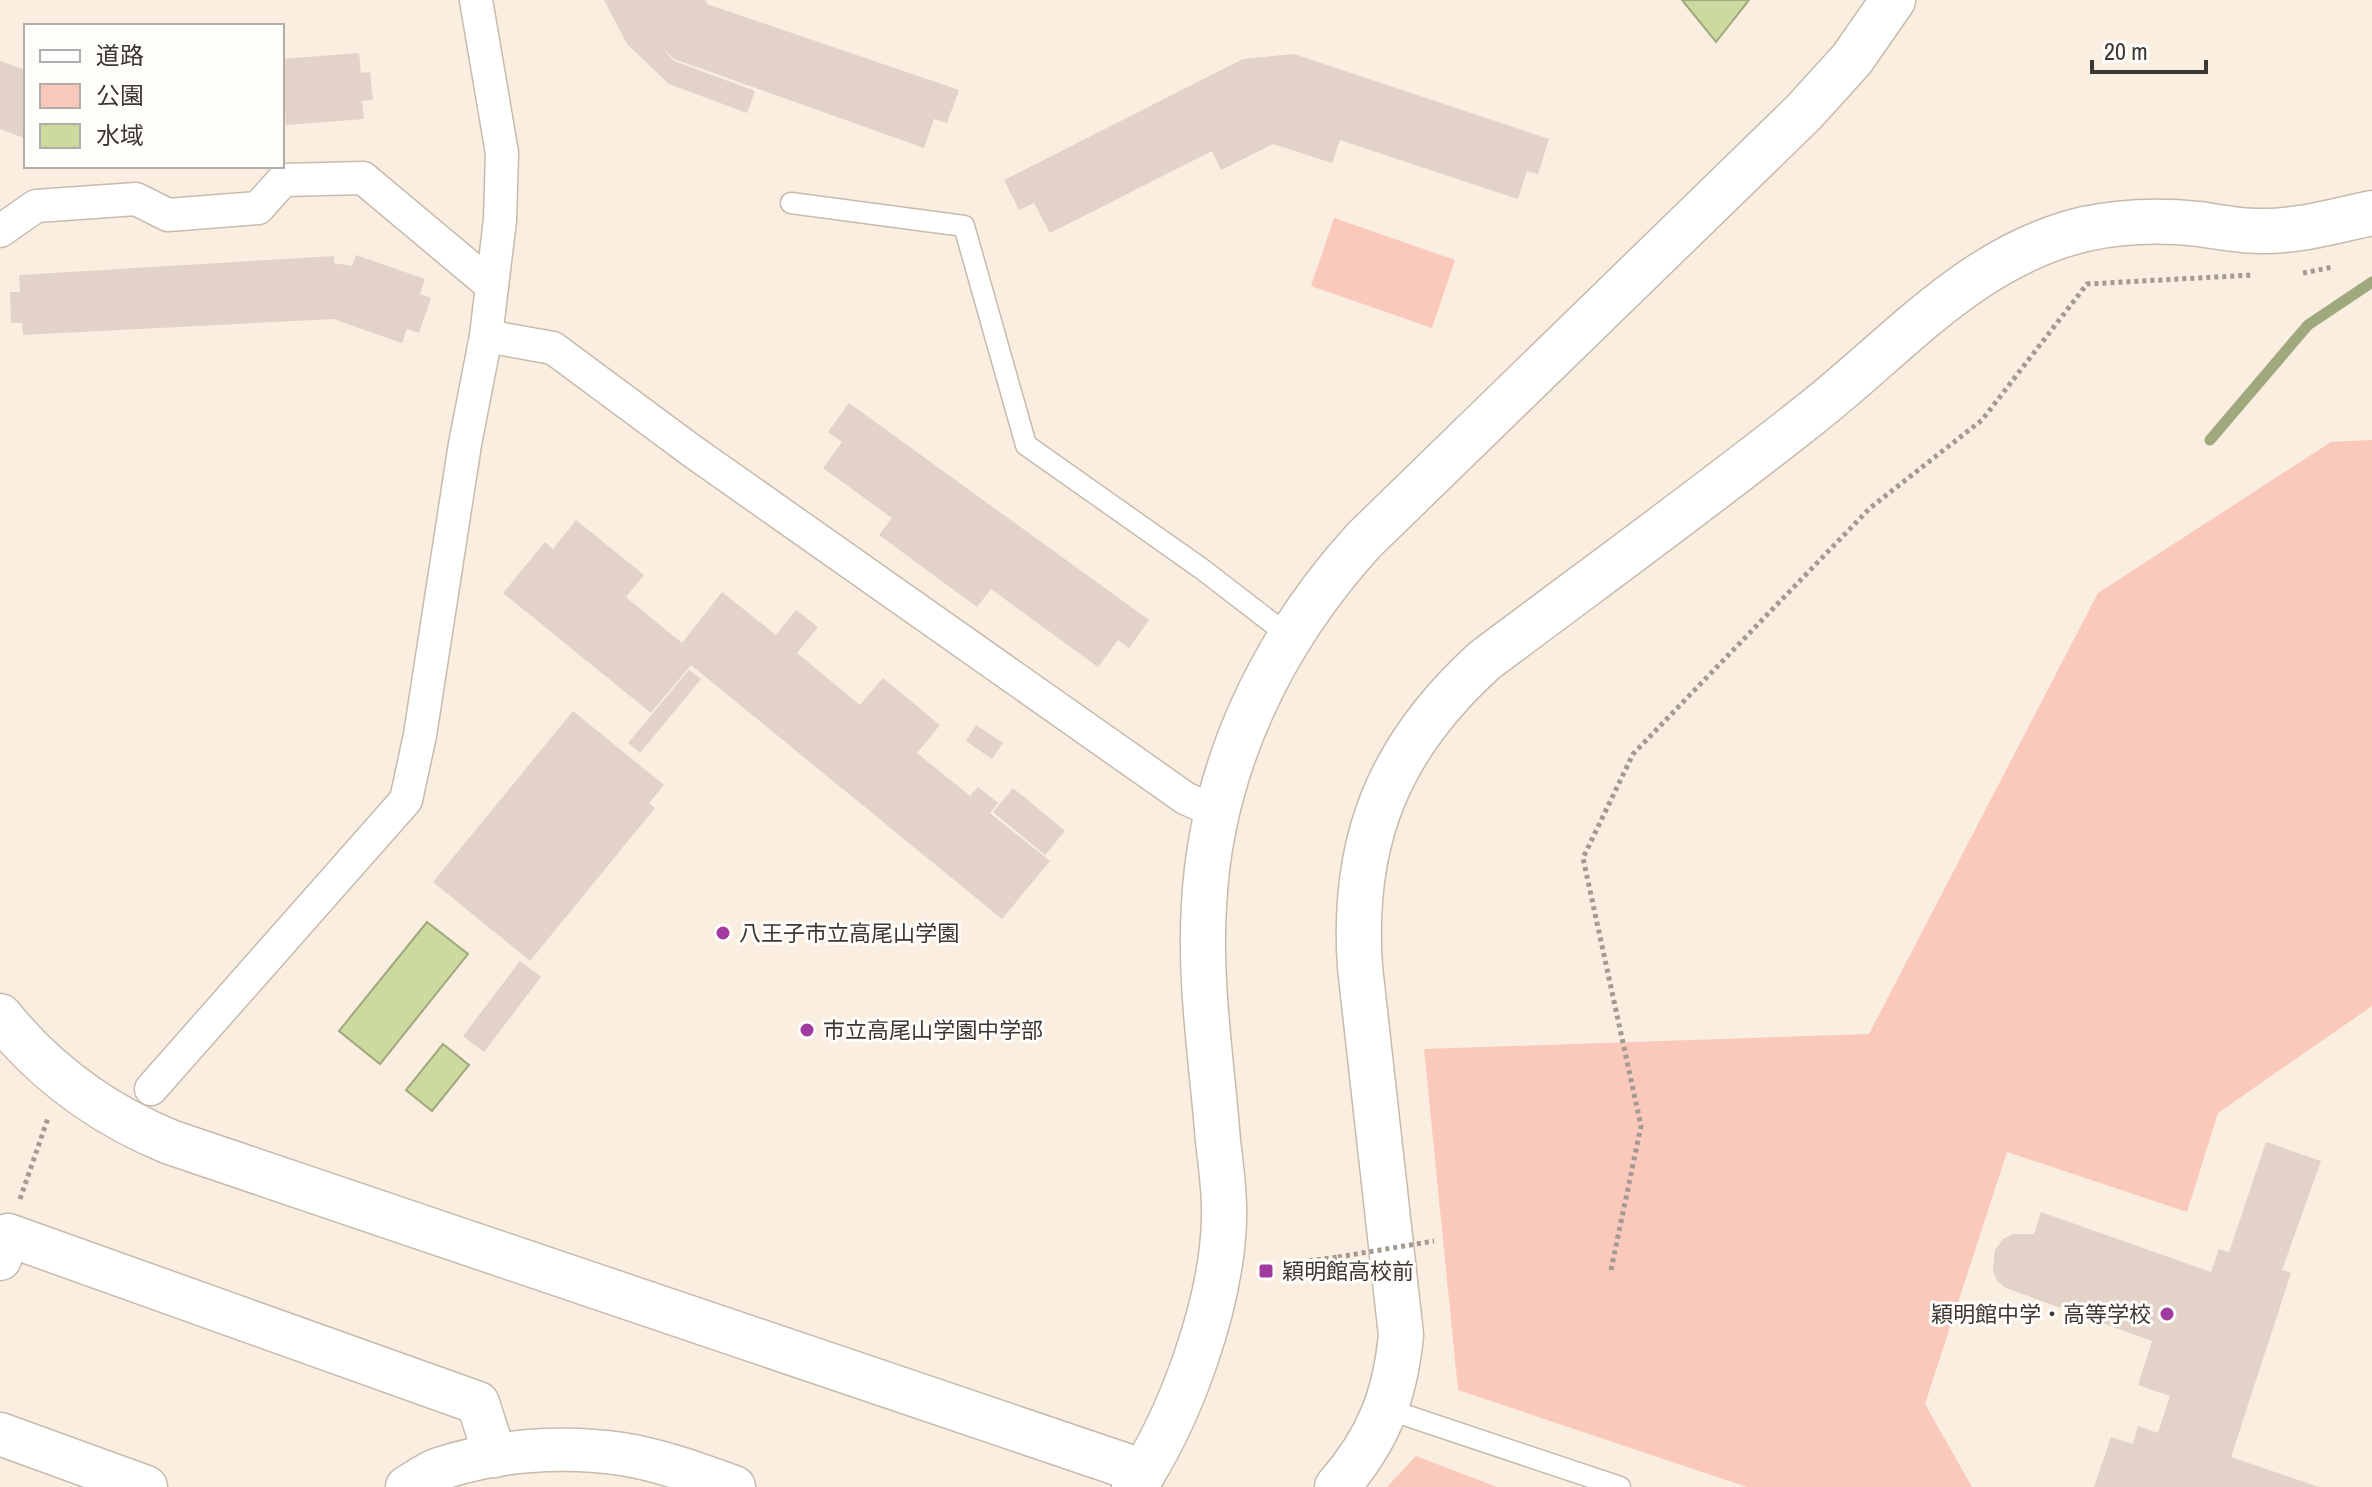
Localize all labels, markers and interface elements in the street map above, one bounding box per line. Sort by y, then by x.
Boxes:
legend [24,24,284,168]
scale bar [2092,24,2206,74]
text: 20 m [2104,35,2148,67]
text: 道路 [96,39,144,71]
text: 公園 [96,79,144,111]
text: 水域 [96,119,144,151]
place label: 八王子市立高尾山学園 [739,918,959,948]
marker: 八王子市立高尾山学園 [714,924,732,942]
place label: 市立高尾山学園中学部 [823,1015,1043,1045]
marker: 市立高尾山学園中学部 [798,1021,816,1039]
place label: 穎明館高校前 [1282,1256,1414,1286]
marker: 穎明館高校前 [1257,1262,1275,1280]
place label: 穎明館中学・高等学校 [1931,1299,2151,1329]
marker: 穎明館中学・高等学校 [2158,1305,2176,1323]

